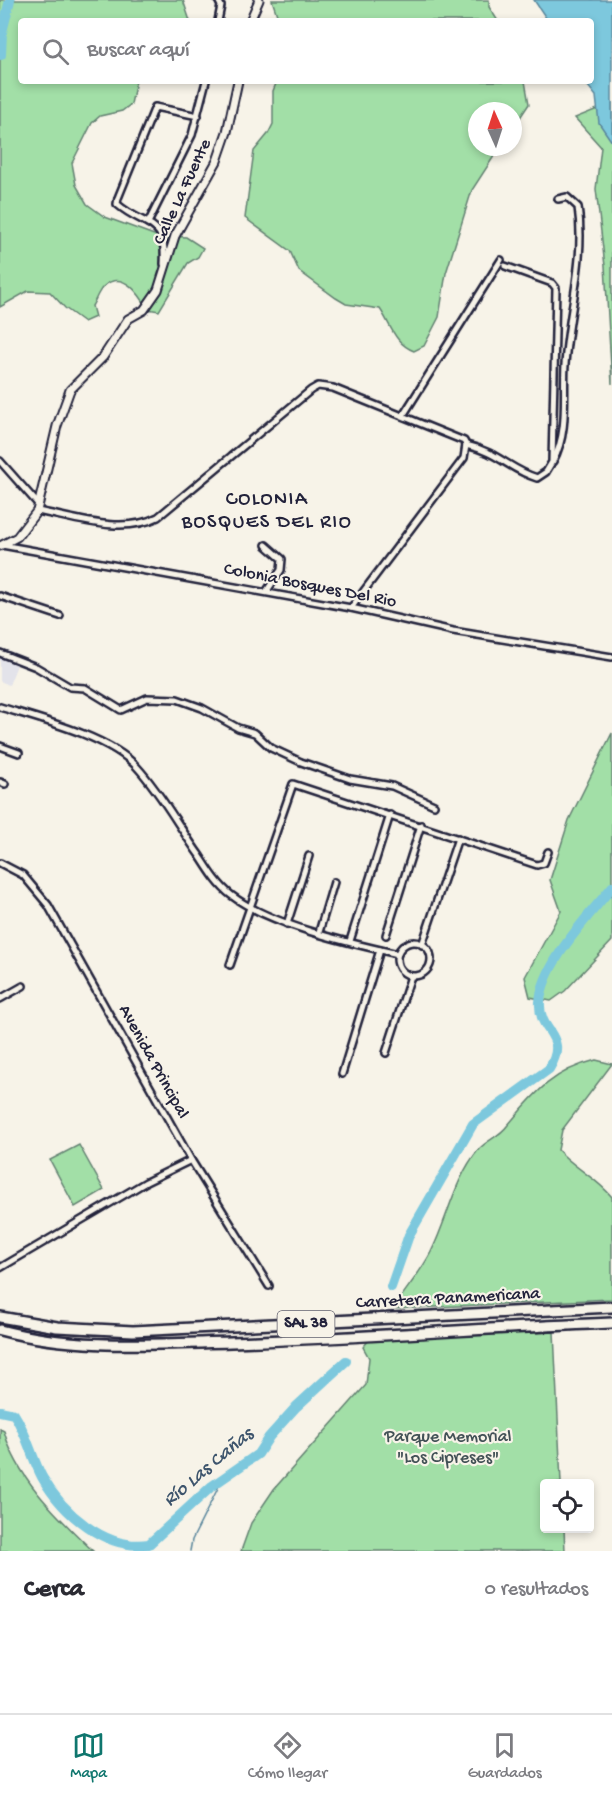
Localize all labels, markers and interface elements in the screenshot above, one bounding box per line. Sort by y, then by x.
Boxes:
search box [18,18,594,84]
icon: search [39,35,72,68]
text: Buscar aquí [87,38,190,64]
north arrow [468,102,522,156]
street label: Calle La Fuente [149,135,217,248]
district label: COLONIA BOSQUES DEL RIO [181,489,352,535]
street label: Colonia Bosques Del Rio [222,559,398,613]
street label: Avenida Principal [113,1002,193,1123]
street label: Carretera Panamericana [355,1284,542,1314]
road number: SAL 38 [278,1311,334,1337]
water label: Río Las Cañas [159,1423,260,1512]
park label: Parque Memorial "Los Cipreses" [383,1427,512,1469]
map controls [540,1479,594,1533]
button: locate [540,1479,594,1533]
text: Cerca [24,1575,84,1606]
text: 0 resultados [485,1579,588,1602]
tab: Mapa [70,1729,107,1784]
tab: Cómo llegar [248,1729,327,1784]
tab: Guardados [468,1729,542,1784]

